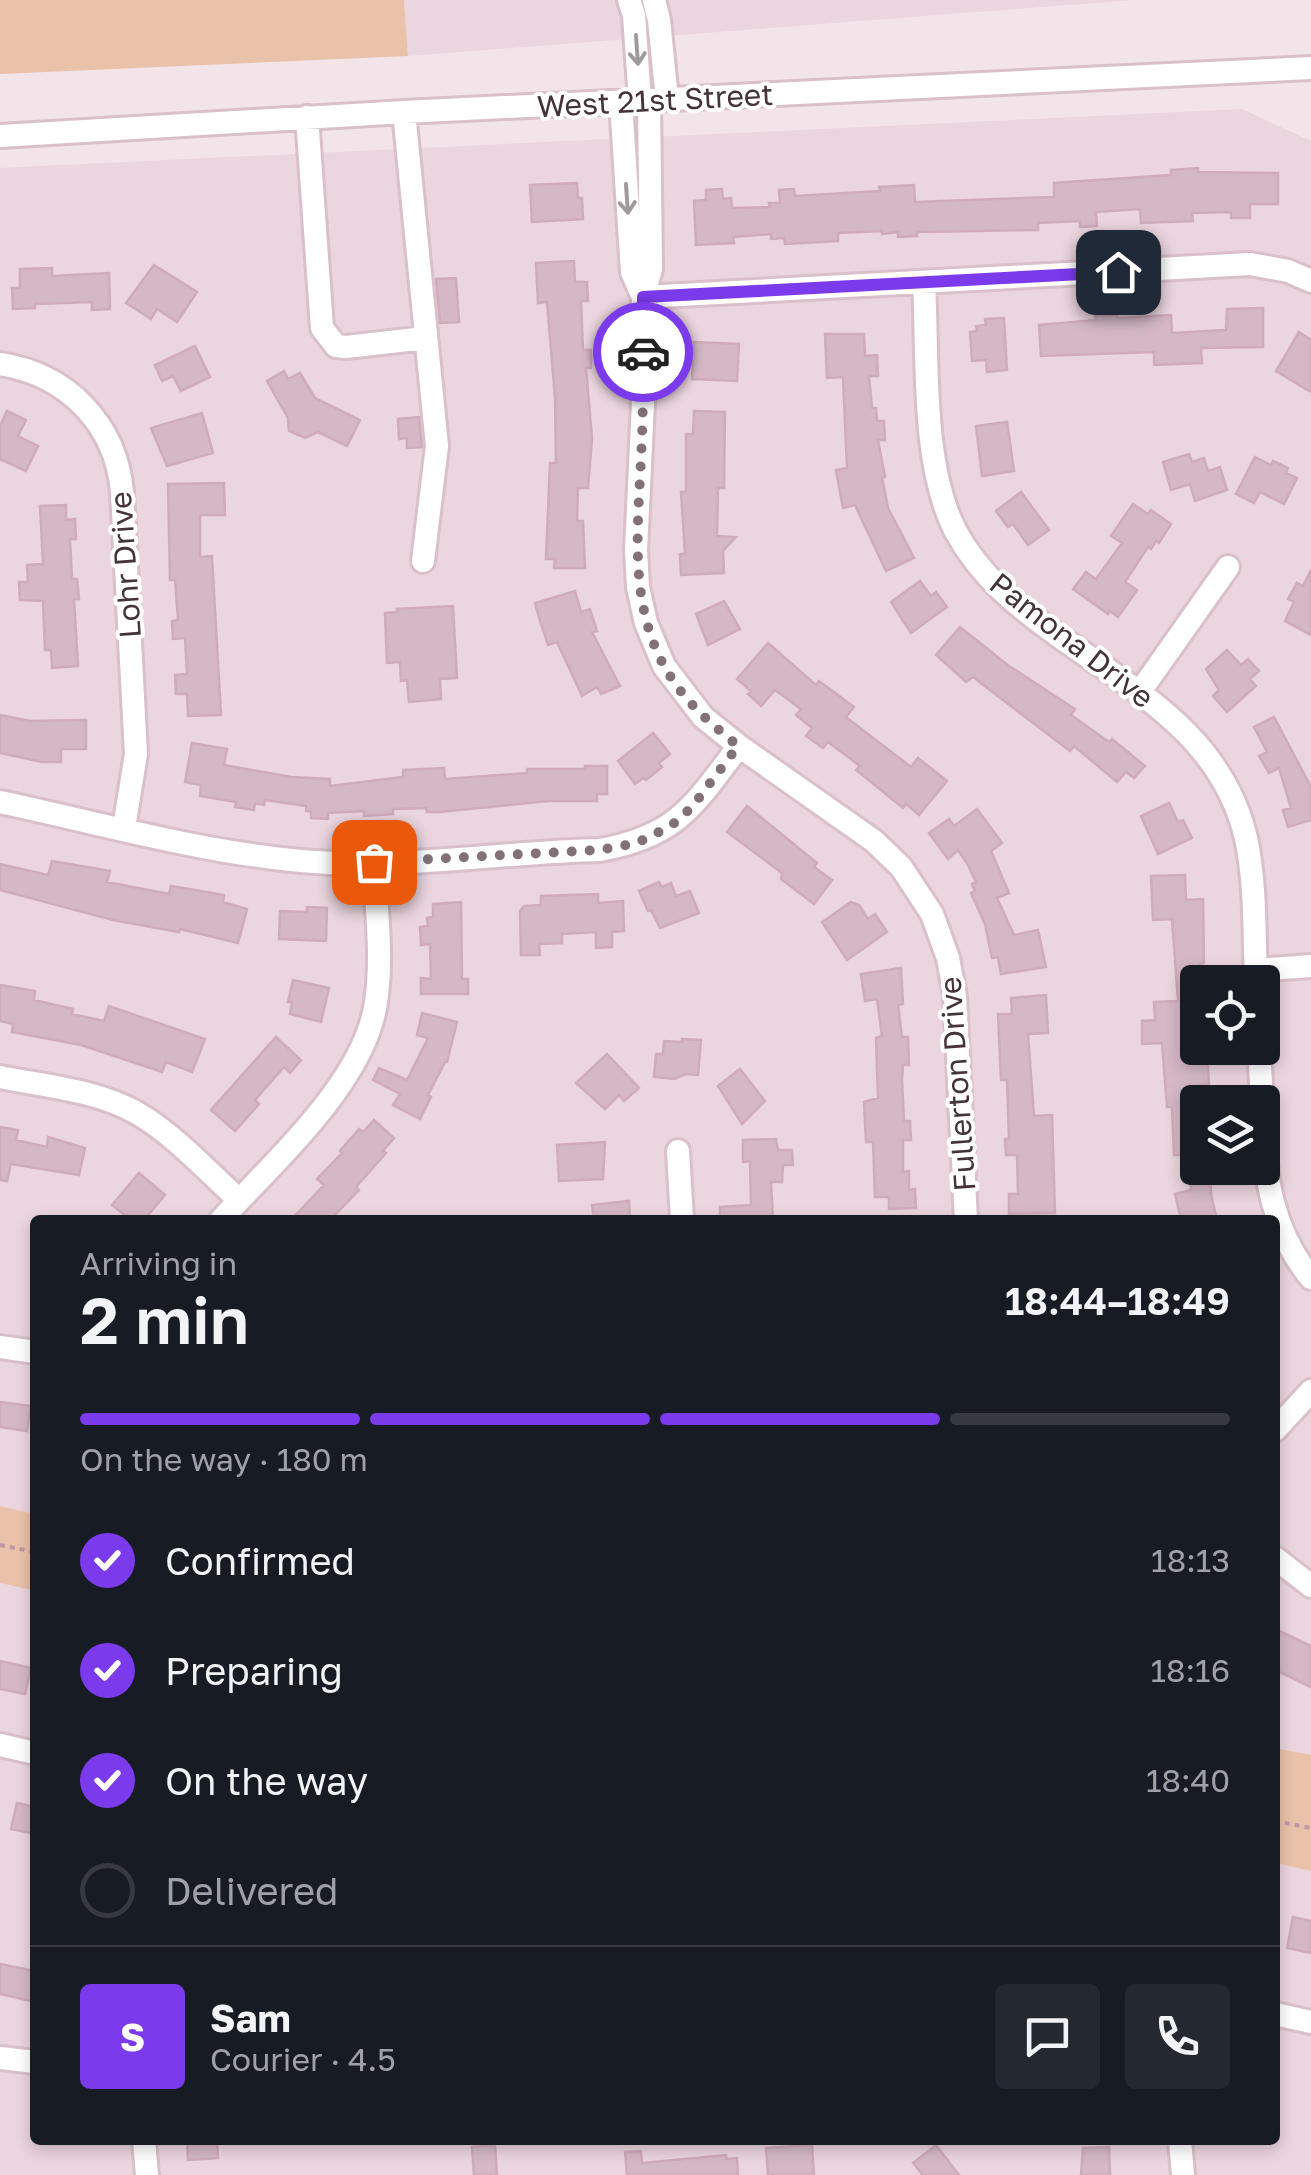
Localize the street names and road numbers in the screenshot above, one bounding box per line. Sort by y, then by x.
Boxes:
street label: West 21st Street [536,76,774,124]
street label: Lohr Drive [102,491,148,639]
street label: Pamona Drive [983,565,1161,715]
street label: Fullerton Drive [932,976,982,1192]

